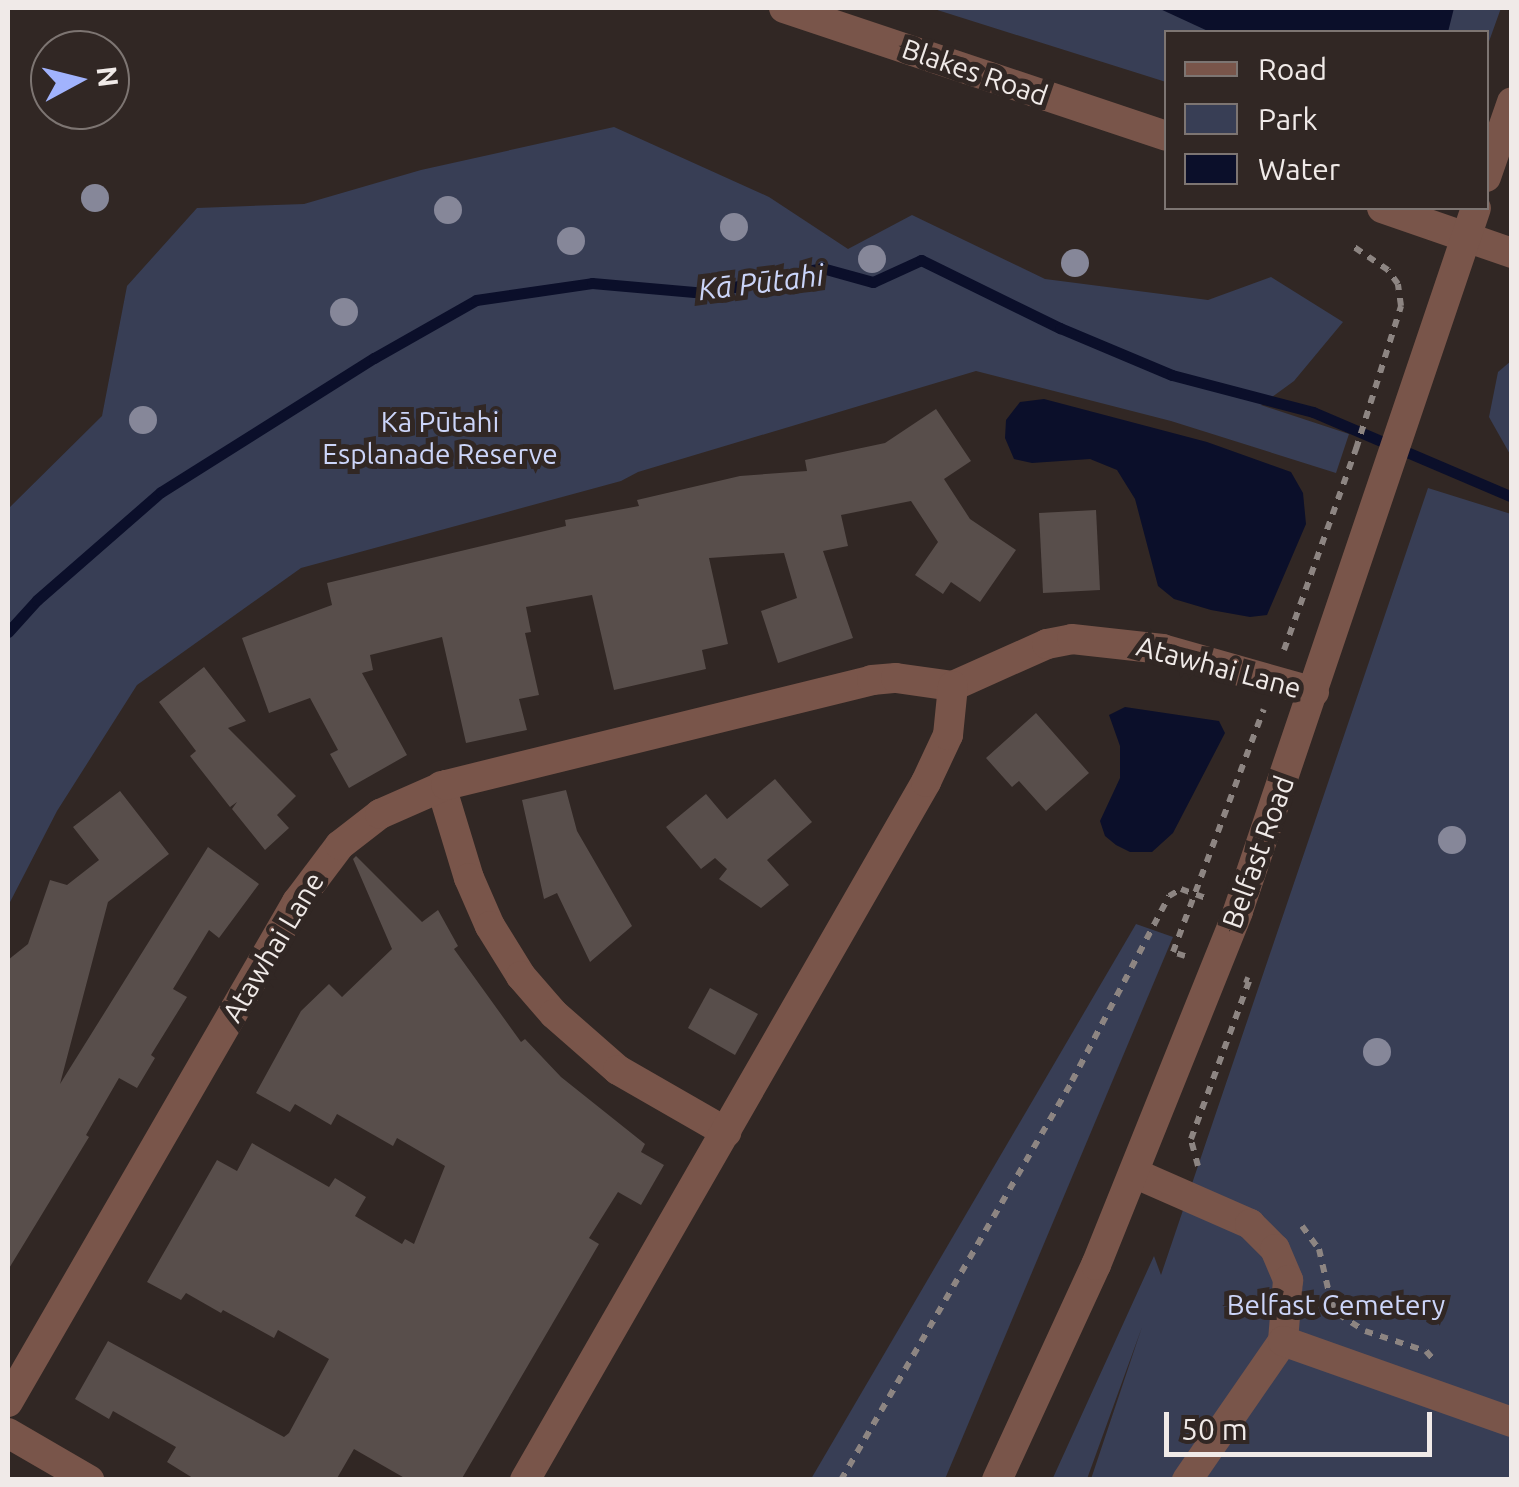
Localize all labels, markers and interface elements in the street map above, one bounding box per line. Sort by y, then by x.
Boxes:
north arrow [30,30,130,130]
legend [1164,30,1489,210]
street label: Blakes Road [898,31,1052,113]
text: Road [1258,52,1327,86]
text: N [92,64,125,89]
text: Park [1258,102,1318,136]
text: Water [1258,152,1340,186]
water label: Kā Pūtahi [696,256,826,308]
park label: Kā Pūtahi Esplanade Reserve [322,405,558,471]
street label: Atawhai Lane [1133,629,1305,705]
street label: Belfast Road [1215,771,1301,933]
street label: Atawhai Lane [215,866,331,1028]
park label: Belfast Cemetery [1227,1288,1445,1322]
scale bar [1169,1392,1436,1454]
text: 50 m [1181,1412,1248,1446]

